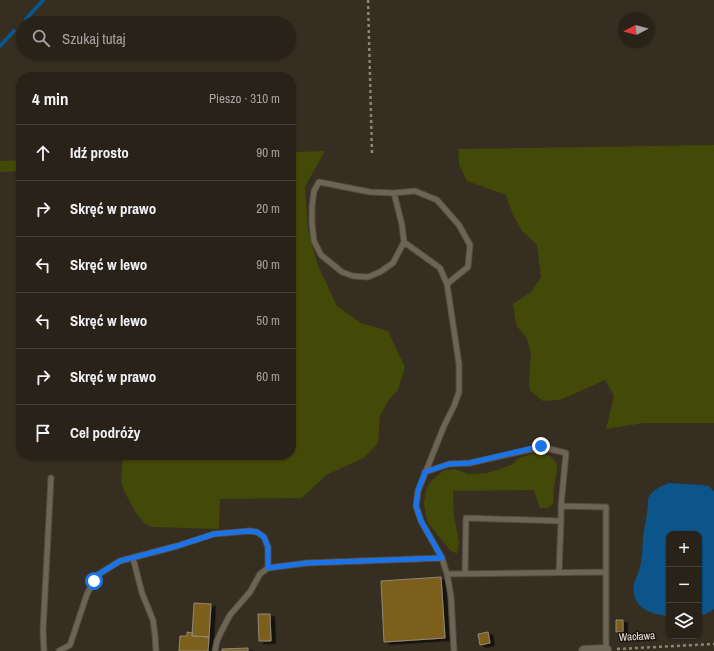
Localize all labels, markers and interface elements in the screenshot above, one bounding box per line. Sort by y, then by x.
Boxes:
north arrow [618,12,654,48]
search box [16,16,296,60]
icon: search [30,27,52,49]
text: Szukaj tutaj [62,28,126,49]
text: 4 min [32,87,68,110]
text: Pieszo · 310 m [209,90,280,107]
icon: ahead [32,142,54,164]
text: Idź prosto [70,142,129,163]
text: 90 m [256,144,280,161]
icon: right [32,198,54,220]
text: Skręć w prawo [70,198,156,219]
text: 20 m [256,200,280,217]
icon: left [32,254,54,276]
text: Skręć w lewo [70,254,147,275]
text: 90 m [256,256,280,273]
icon: left [32,310,54,332]
text: Skręć w lewo [70,310,147,331]
text: 50 m [256,312,280,329]
icon: right [32,366,54,388]
text: Skręć w prawo [70,366,156,387]
text: 60 m [256,368,280,385]
icon: arrive [32,422,54,444]
text: Cel podróży [70,422,140,443]
route end [532,437,550,455]
map controls [666,531,702,639]
button: + [666,531,702,567]
button: − [666,567,702,603]
route start [85,572,103,590]
button: layers [666,603,702,639]
street label: Wacława [619,628,655,644]

